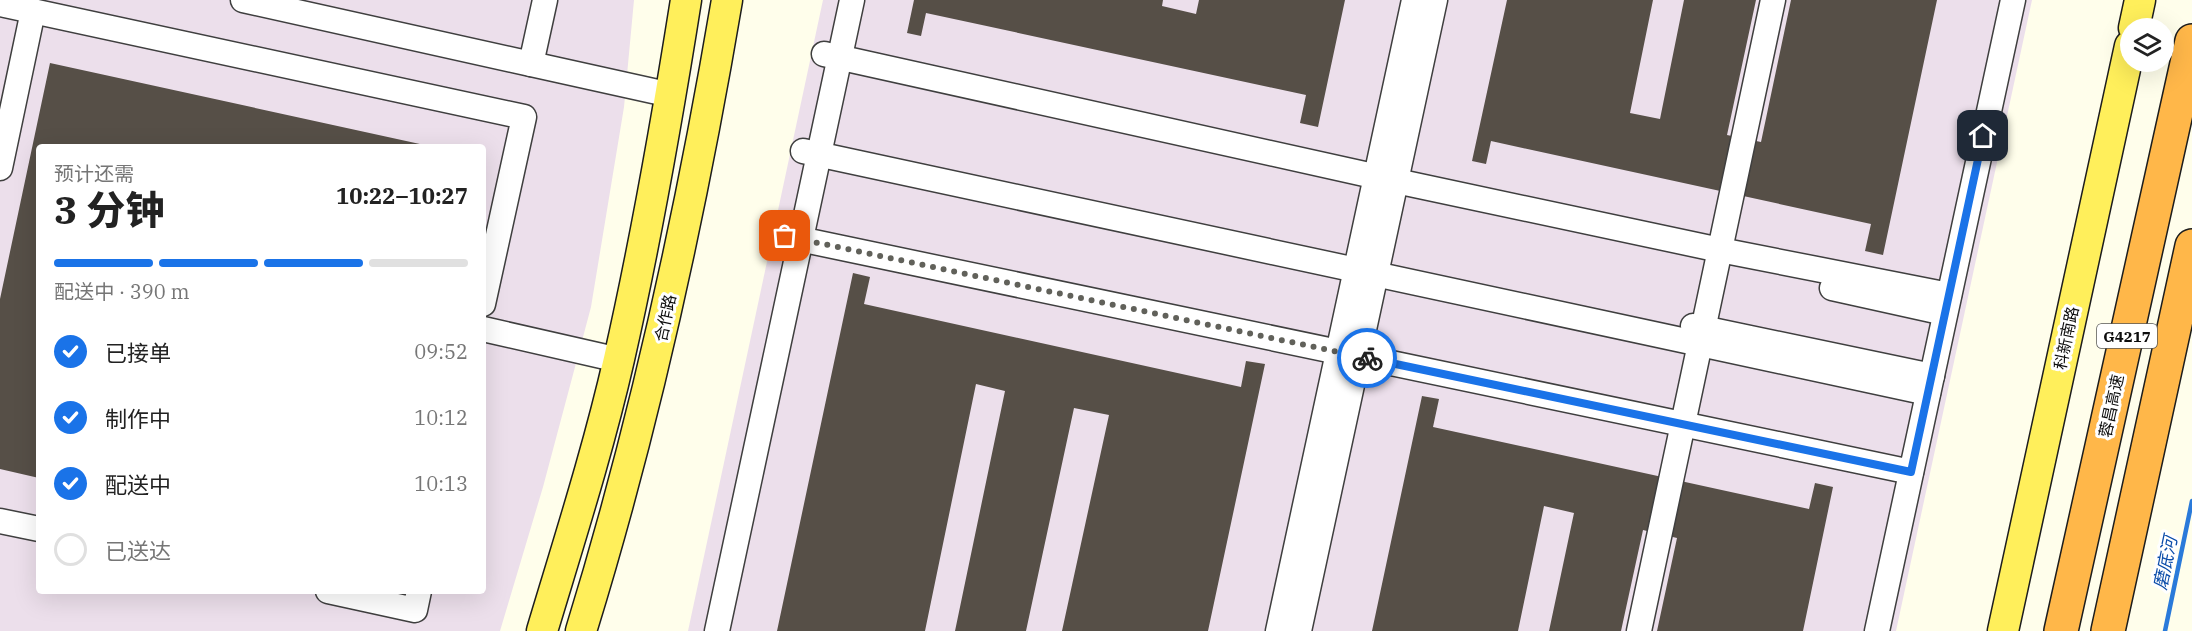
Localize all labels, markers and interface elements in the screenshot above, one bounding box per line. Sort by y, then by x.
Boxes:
map controls [2120,18,2174,72]
button: layers [2120,18,2174,72]
pin [1957,110,2008,161]
icon: home [1966,119,1999,152]
text: 预计还需 [54,160,134,187]
text: 10:22–10:27 [336,181,468,210]
text: 3 分钟 [54,184,164,235]
pin [759,210,810,261]
icon: bag [768,219,801,252]
text: 配送中 · 390 m [54,278,189,305]
street label: 合作路 [650,292,680,344]
street label: 科新南路 [2050,305,2082,371]
road number: G4217 [2097,324,2157,348]
courier [1337,328,1397,388]
icon: check [54,335,87,368]
text: 已接单 [105,338,171,367]
text: 09:52 [414,338,468,365]
icon: bike [1351,342,1384,375]
street label: 蓉昌高速 [2095,373,2127,439]
icon: check [54,401,87,434]
text: 制作中 [105,404,171,433]
text: 10:12 [414,404,468,431]
icon: check [54,467,87,500]
text: 配送中 [105,470,171,499]
text: 10:13 [414,470,468,497]
water label: 磨底河 [2148,531,2182,592]
text: 已送达 [105,536,171,565]

